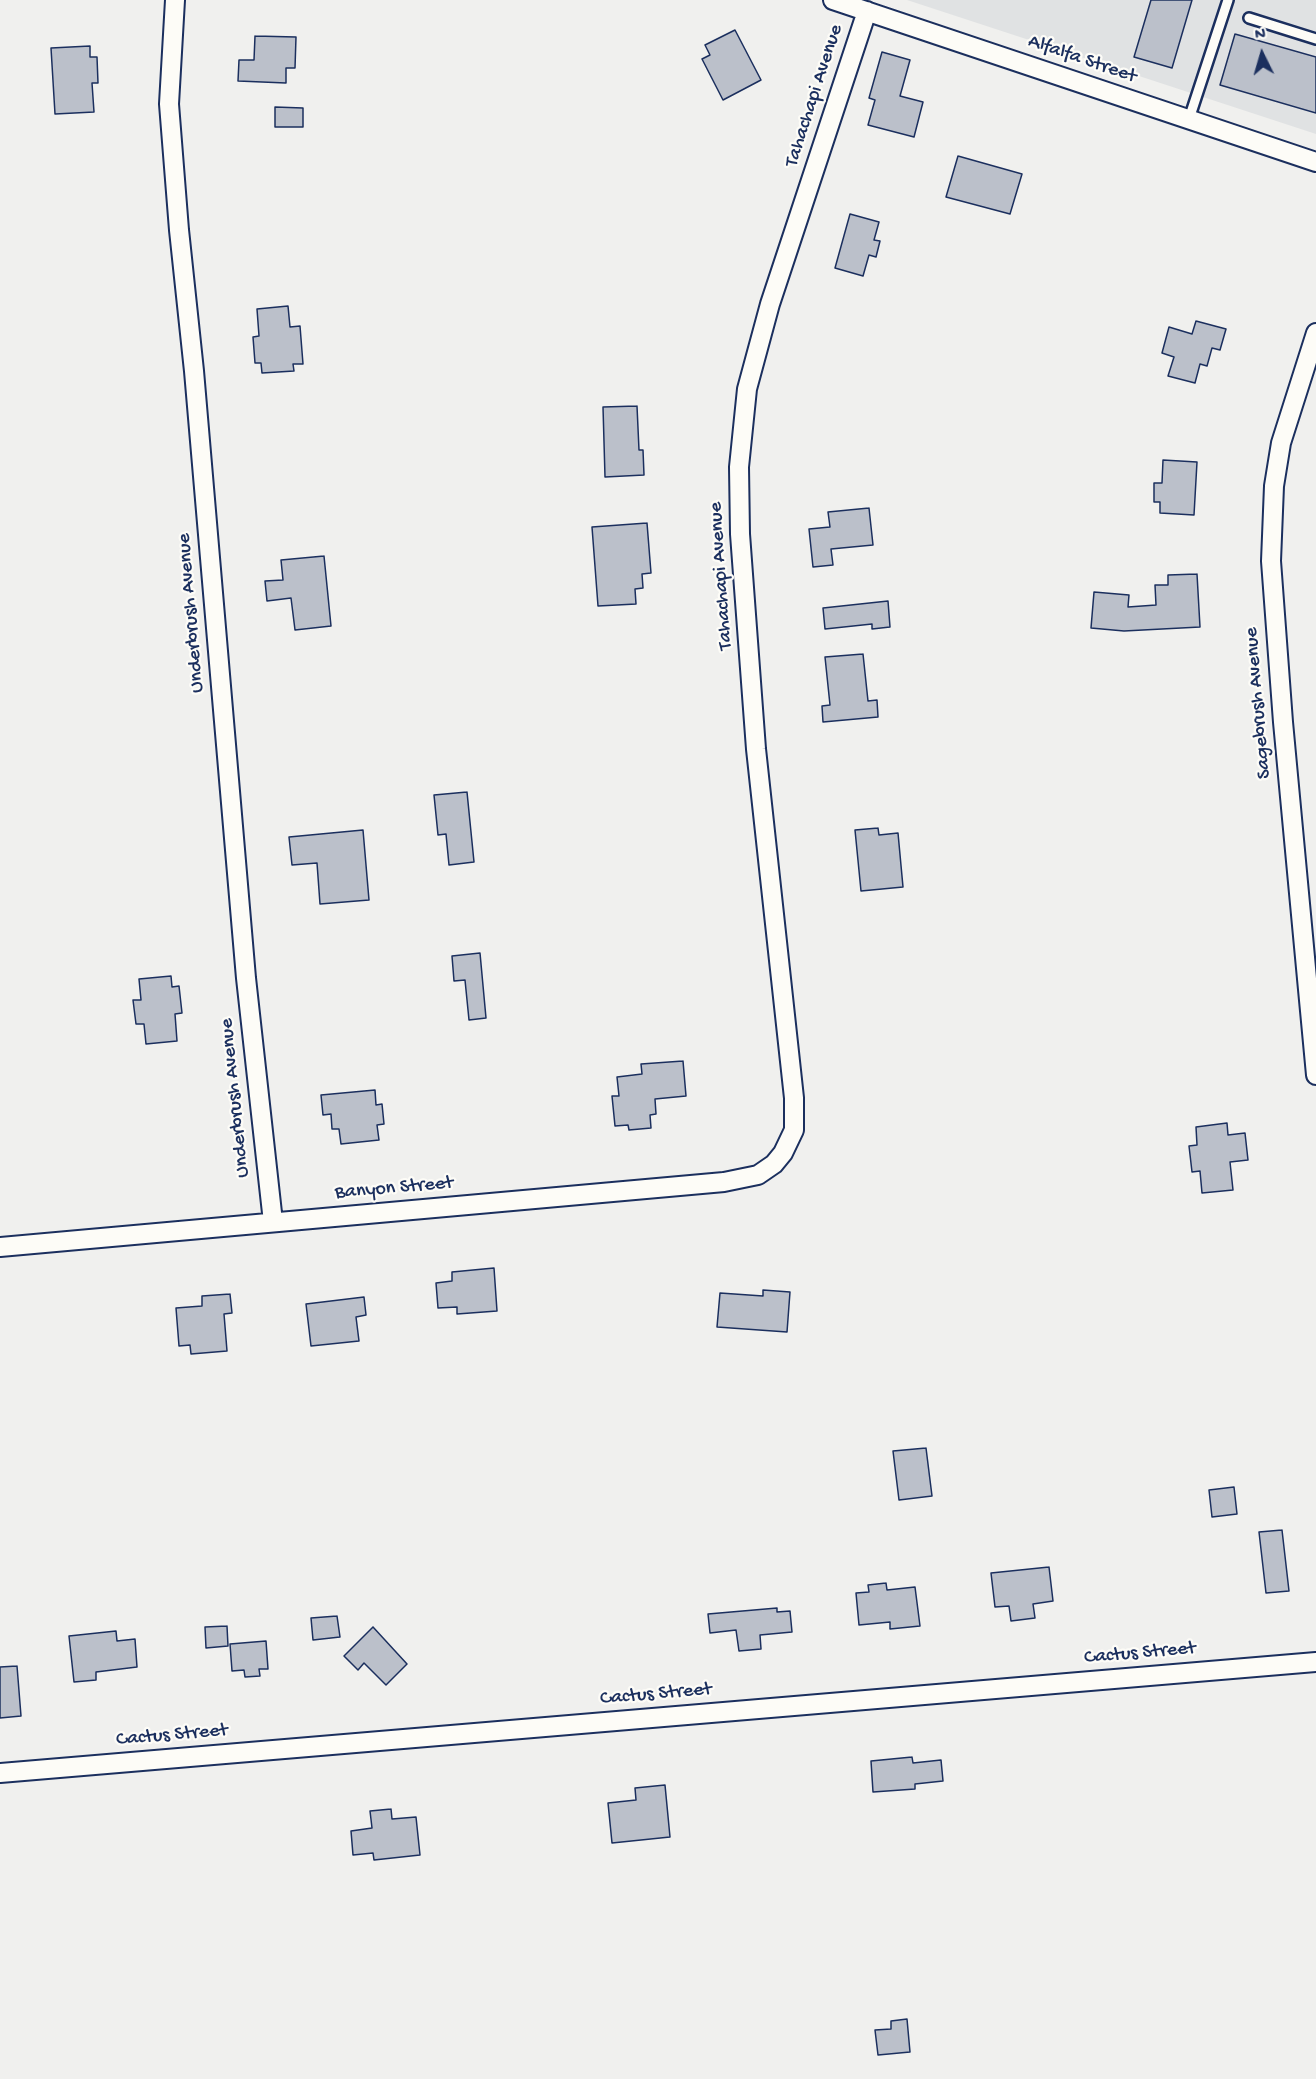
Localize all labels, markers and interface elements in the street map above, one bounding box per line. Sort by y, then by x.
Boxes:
street label: Tahachapi Avenue [781,22,849,170]
north arrow [1232,24,1292,84]
text: N [1254,26,1266,45]
street label: Alfalfa Street [1025,30,1139,90]
street label: Tahachapi Avenue [705,501,739,651]
street label: Underbrush Avenue [173,532,211,694]
street label: Sagebrush Avenue [1240,626,1278,780]
street label: Underbrush Avenue [216,1017,256,1179]
street label: Banyon Street [334,1172,454,1206]
street label: Cactus Street [1083,1637,1197,1671]
street label: Cactus Street [599,1678,713,1712]
street label: Cactus Street [115,1719,229,1753]

